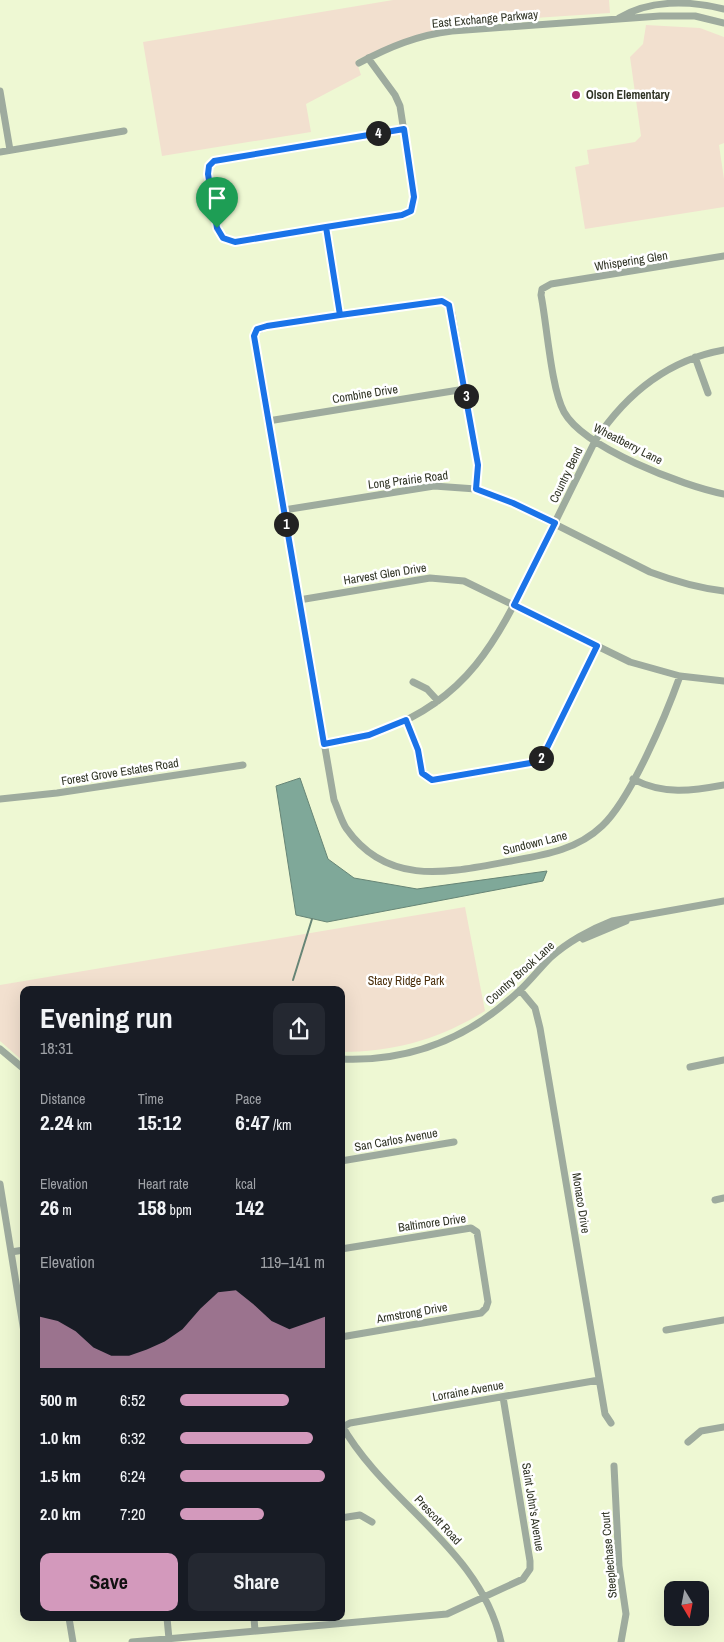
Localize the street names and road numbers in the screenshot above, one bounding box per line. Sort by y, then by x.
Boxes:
street label: East Exchange Parkway [431,6,539,32]
street label: Whispering Glen [593,247,669,275]
street label: Combine Drive [331,381,399,407]
street label: Wheatberry Lane [591,420,665,468]
street label: Country Bend [546,444,586,506]
street label: Long Prairie Road [367,467,449,493]
street label: Harvest Glen Drive [342,560,428,588]
street label: Forest Grove Estates Road [60,755,180,789]
street label: Sundown Lane [501,827,569,859]
street label: Country Brook Lane [482,938,558,1008]
street label: San Carlos Avenue [353,1125,439,1155]
street label: Monaco Drive [568,1172,594,1234]
street label: Baltimore Drive [397,1210,467,1236]
street label: Armstrong Drive [374,1299,449,1327]
street label: Lorraine Avenue [431,1377,505,1405]
street label: Saint John's Avenue [518,1462,548,1552]
street label: Prescott Road [411,1492,465,1548]
street label: Steeplechase Court [597,1511,621,1599]

